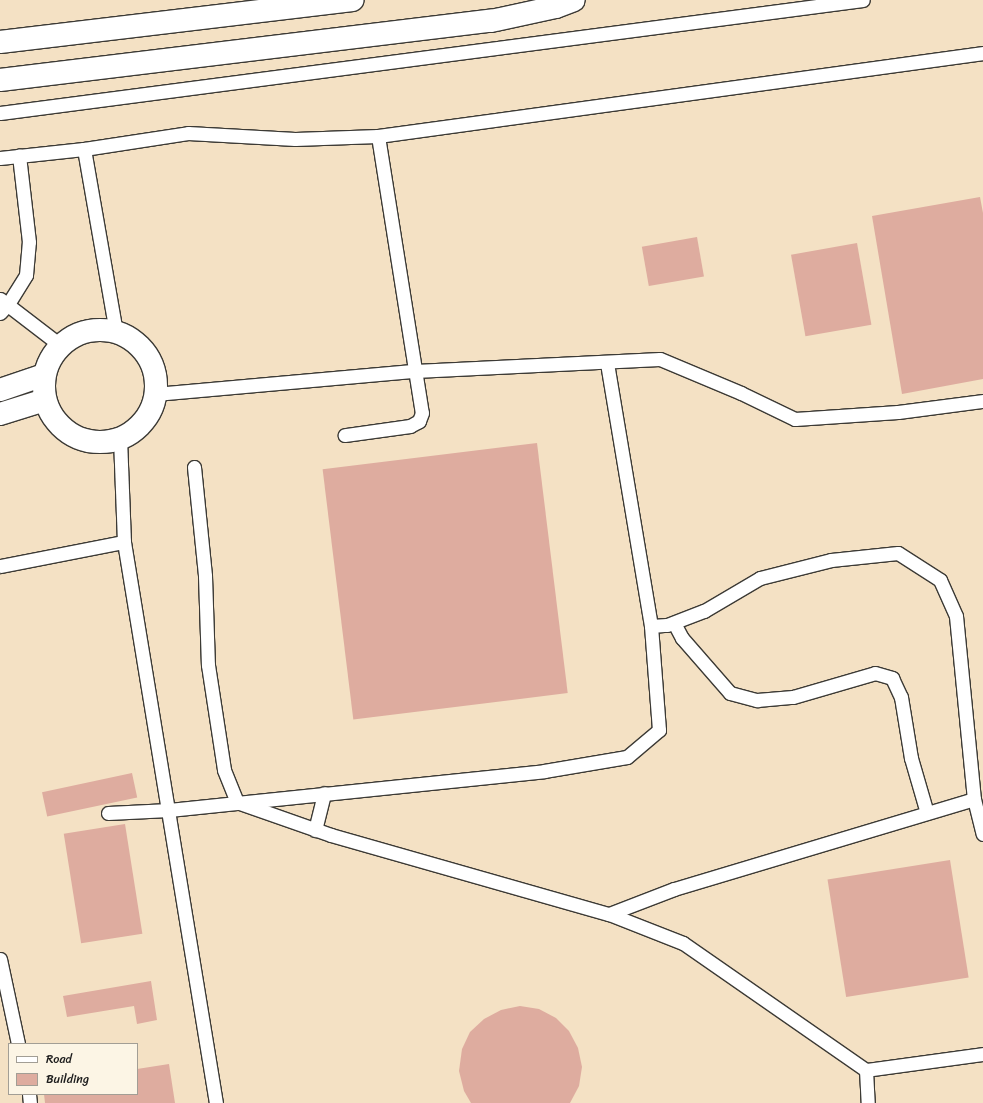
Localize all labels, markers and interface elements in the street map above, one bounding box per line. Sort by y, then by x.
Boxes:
legend [8,1043,138,1095]
text: Road [46,1048,72,1070]
text: Building [46,1068,89,1090]

